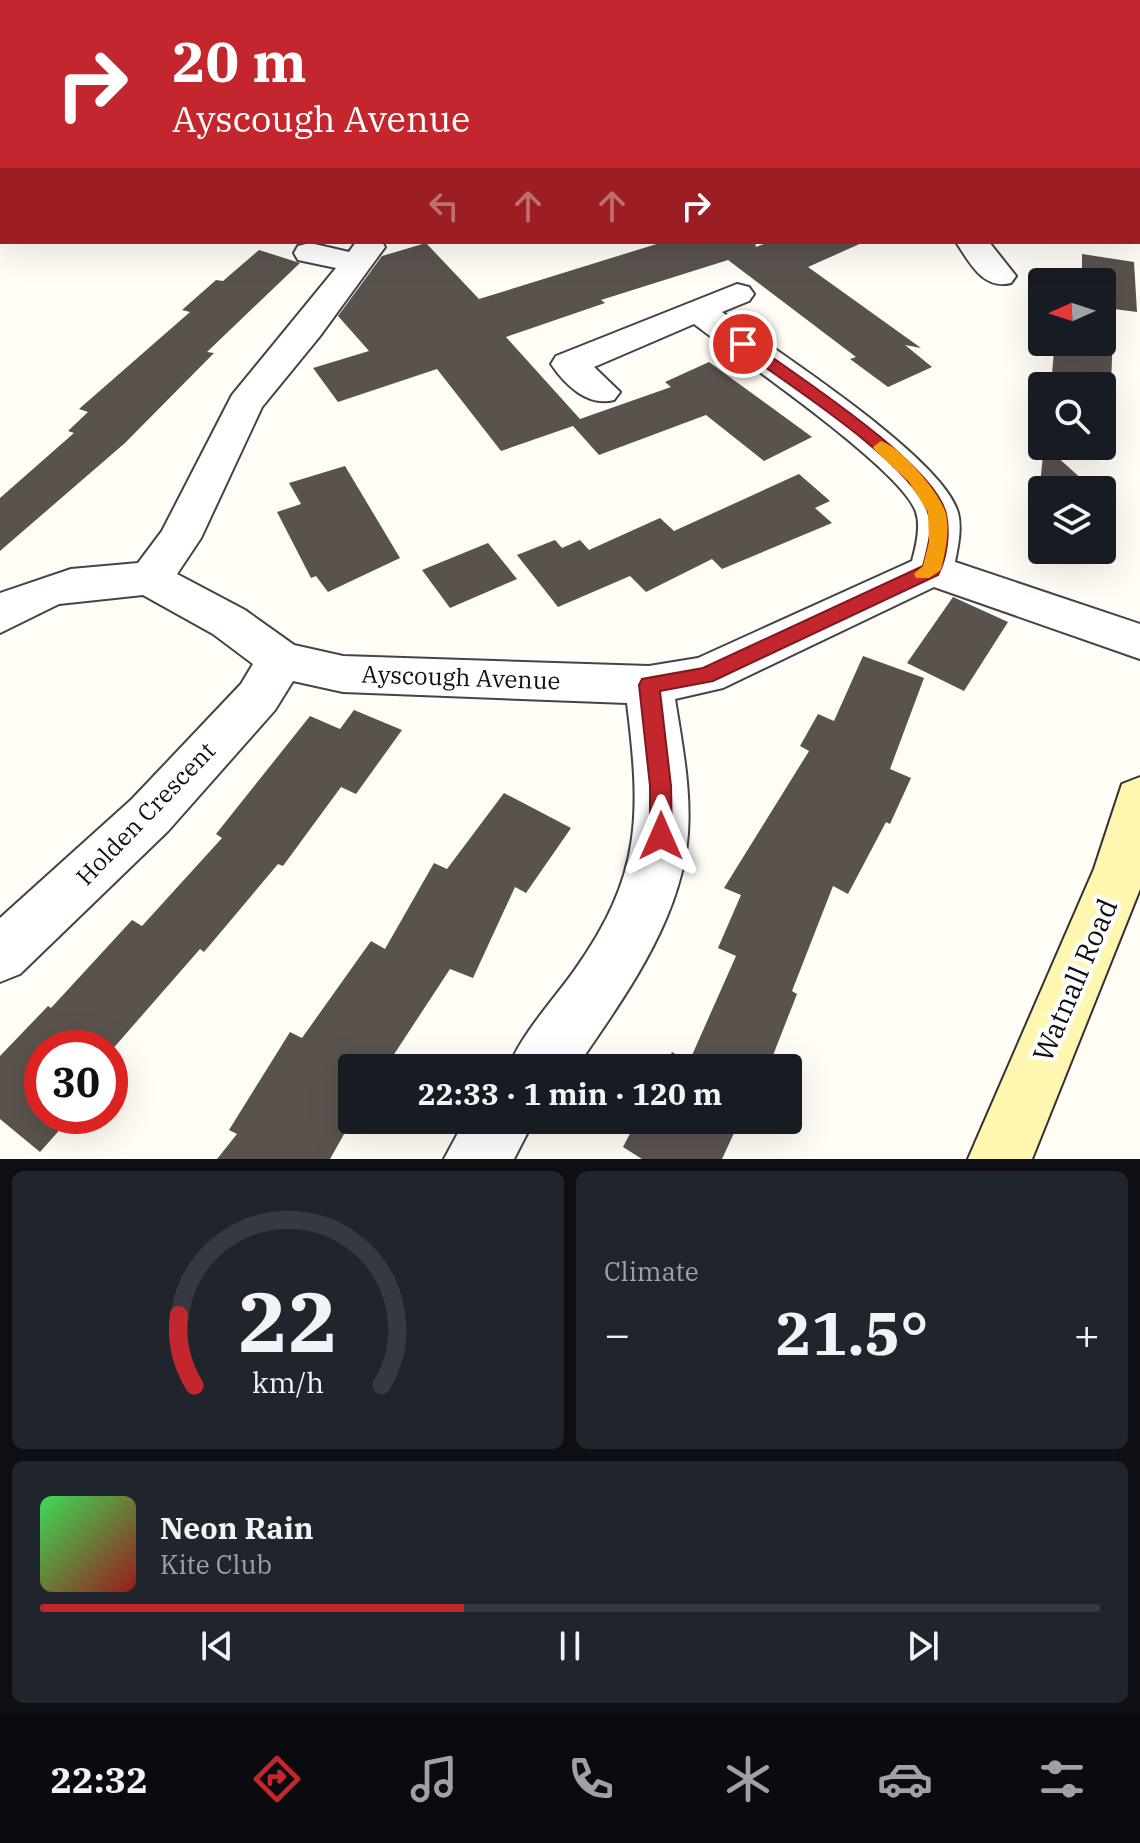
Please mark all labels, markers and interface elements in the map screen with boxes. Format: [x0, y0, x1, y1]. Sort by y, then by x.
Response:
text: 20 m [172, 25, 307, 97]
icon: right [40, 32, 144, 136]
text: Ayscough Avenue [172, 95, 470, 142]
icon: left [422, 184, 466, 228]
icon: ahead [506, 184, 550, 228]
icon: ahead [590, 184, 634, 228]
icon: right [674, 184, 718, 228]
north arrow [1028, 268, 1116, 356]
map controls [1028, 268, 1116, 564]
pin [709, 310, 777, 378]
icon: arrive [721, 322, 765, 366]
button: search [1028, 372, 1116, 460]
button: layers [1028, 476, 1116, 564]
street label: Ayscough Avenue [361, 658, 561, 696]
street label: Holden Crescent [69, 735, 222, 892]
position arrow [619, 794, 703, 878]
street label: Watnall Road [1024, 893, 1125, 1067]
speed limit sign: 30 [24, 1030, 128, 1134]
text: 22:33 · 1 min · 120 m [418, 1074, 722, 1113]
text: Climate [604, 1254, 699, 1288]
text: 22 [238, 1267, 338, 1375]
text: 21.5° [775, 1293, 929, 1372]
text: − [604, 1305, 630, 1362]
text: + [1074, 1305, 1100, 1362]
text: km/h [252, 1364, 324, 1401]
text: Neon Rain [160, 1508, 314, 1547]
text: Kite Club [160, 1547, 272, 1581]
icon: previous [195, 1624, 239, 1668]
icon: pause [548, 1624, 592, 1668]
icon: next [901, 1624, 945, 1668]
icon: directions [249, 1751, 305, 1807]
icon: music [406, 1751, 462, 1807]
icon: phone [563, 1751, 619, 1807]
icon: climate [720, 1751, 776, 1807]
icon: car [877, 1751, 933, 1807]
icon: filters [1034, 1751, 1090, 1807]
text: 22:32 [50, 1756, 148, 1803]

